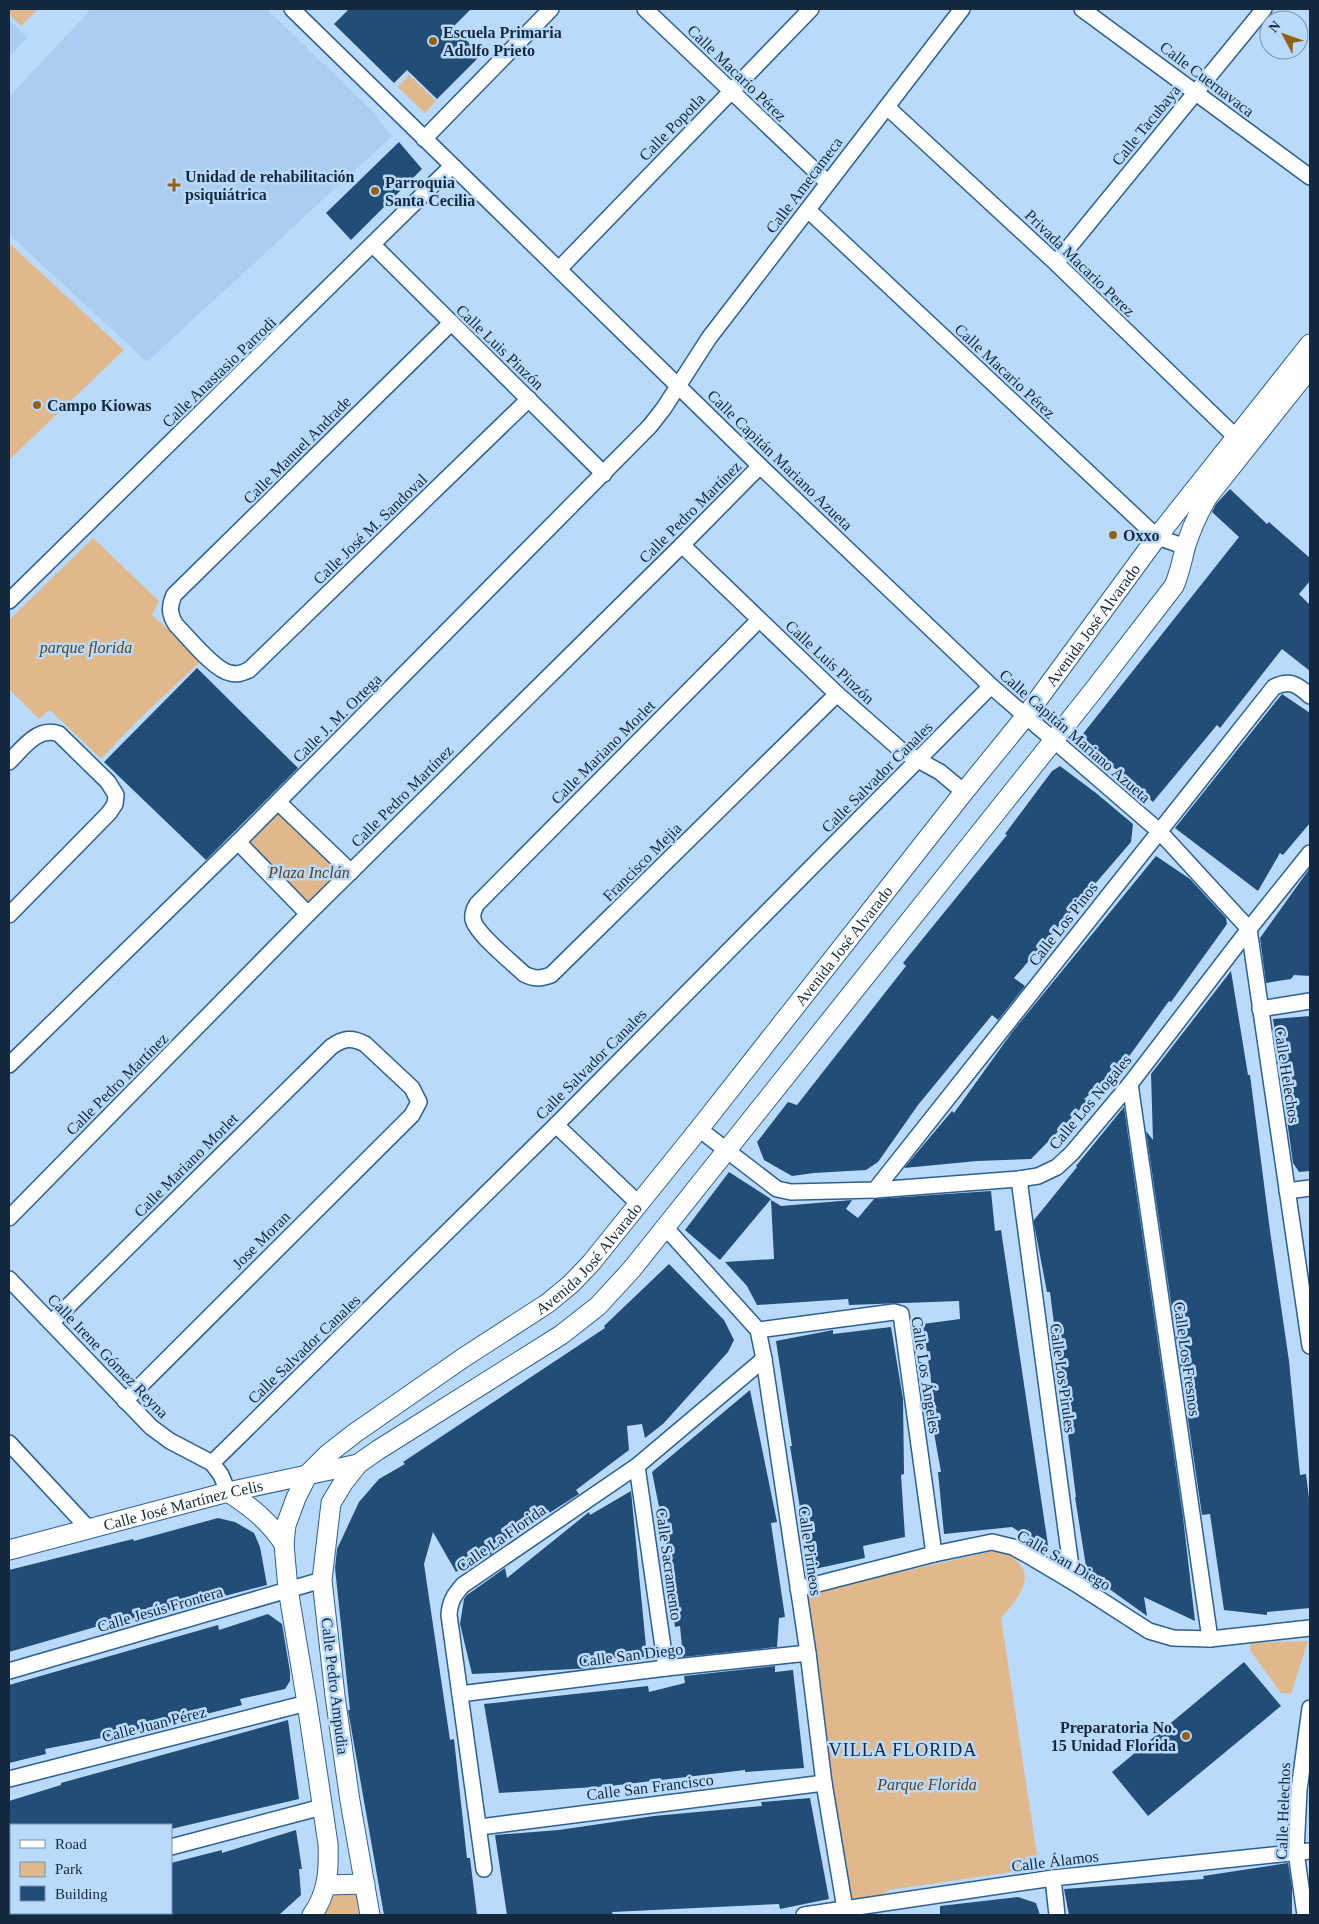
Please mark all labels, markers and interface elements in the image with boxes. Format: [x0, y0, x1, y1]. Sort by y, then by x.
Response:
north arrow [1259, 10, 1309, 60]
text: N [1266, 18, 1284, 36]
street label: Calle Macario Pérez [684, 22, 790, 124]
place label: Escuela Primaria Adolfo Prieto [443, 24, 562, 59]
marker: Escuela Primaria Adolfo Prieto [427, 35, 439, 47]
street label: Calle Cuernavaca [1157, 38, 1257, 120]
street label: Calle Tacubaya [1108, 81, 1184, 169]
street label: Calle Popotla [636, 90, 709, 165]
street label: Calle Amecameca [762, 134, 846, 236]
place label: Unidad de rehabilitación psiquiátrica [185, 168, 355, 204]
place label: Parroquia Santa Cecilia [385, 174, 475, 209]
marker: Unidad de rehabilitación psiquiátrica [167, 178, 181, 192]
marker: Parroquia Santa Cecilia [369, 185, 381, 197]
street label: Privada Macario Perez [1022, 206, 1138, 320]
street label: Calle Luis Pinzón [453, 301, 547, 393]
street label: Calle Anastasio Parrodi [159, 313, 280, 431]
street label: Calle Macario Pérez [951, 320, 1059, 422]
street label: Calle Capitán Mariano Azueta [704, 386, 856, 534]
street label: Calle Manuel Andrade [240, 393, 354, 507]
place label: Campo Kiowas [47, 397, 151, 415]
marker: Campo Kiowas [31, 399, 43, 411]
street label: Calle Pedro Martínez [636, 458, 744, 566]
street label: Calle José M. Sandoval [310, 470, 431, 588]
place label: Oxxo [1123, 527, 1159, 544]
marker: Oxxo [1107, 529, 1119, 541]
street label: Avenida José Alvarado [1042, 561, 1143, 689]
street label: Calle Luis Pinzón [782, 617, 878, 707]
park label: parque florida [39, 639, 132, 657]
street label: Calle Capitán Mariano Azueta [996, 666, 1154, 807]
street label: Calle J. M. Ortega [289, 670, 385, 766]
street label: Calle Mariano Morlet [548, 696, 659, 807]
street label: Calle Salvador Canales [818, 718, 936, 836]
street label: Calle Pedro Martínez [348, 742, 456, 850]
street label: Francisco Mejia [599, 819, 685, 905]
park label: Plaza Inclán [267, 864, 350, 881]
street label: Calle Los Pinos [1025, 879, 1101, 969]
street label: Avenida José Alvarado [791, 882, 896, 1009]
street label: Calle Salvador Canales [532, 1005, 650, 1123]
street label: Calle Helechos [1271, 1026, 1303, 1124]
street label: Calle Pedro Martínez [63, 1030, 171, 1138]
street label: Calle Los Nogales [1045, 1051, 1135, 1153]
street label: Calle Mariano Morlet [131, 1109, 242, 1220]
street label: Avenida José Alvarado [532, 1199, 645, 1317]
street label: Jose Moran [229, 1208, 293, 1272]
street label: Calle Irene Gómez Reyna [44, 1290, 172, 1422]
street label: Calle Salvador Canales [244, 1291, 364, 1407]
street label: Calle Los Fresnos [1171, 1301, 1203, 1417]
street label: Calle Los Ángeles [907, 1315, 945, 1435]
street label: Calle Los Pirules [1047, 1322, 1079, 1434]
street label: Calle José Martínez Celis [102, 1476, 264, 1533]
street label: Calle La Florida [453, 1501, 549, 1575]
street label: Calle Pirineos [795, 1505, 825, 1597]
street label: Calle Sacramento [653, 1507, 685, 1621]
street label: Calle San Diego [1014, 1526, 1114, 1594]
street label: Calle Jesús Frontera [95, 1583, 225, 1635]
street label: Calle Pedro Ampudia [317, 1617, 352, 1756]
street label: Calle San Diego [578, 1640, 684, 1671]
street label: Calle Juan Pérez [100, 1703, 208, 1745]
place label: Preparatoria No. 15 Unidad Florida [1051, 1719, 1176, 1754]
marker: Preparatoria No. 15 Unidad Florida [1180, 1730, 1192, 1742]
district label: VILLA FLORIDA [829, 1740, 977, 1760]
street label: Calle Helechos [1273, 1762, 1293, 1860]
street label: Calle San Francisco [585, 1771, 715, 1803]
park label: Parque Florida [876, 1776, 977, 1794]
legend [10, 1824, 172, 1914]
text: Road [55, 1836, 87, 1852]
street label: Calle Álamos [1010, 1846, 1099, 1875]
text: Park [55, 1861, 83, 1877]
text: Building [55, 1886, 108, 1902]

